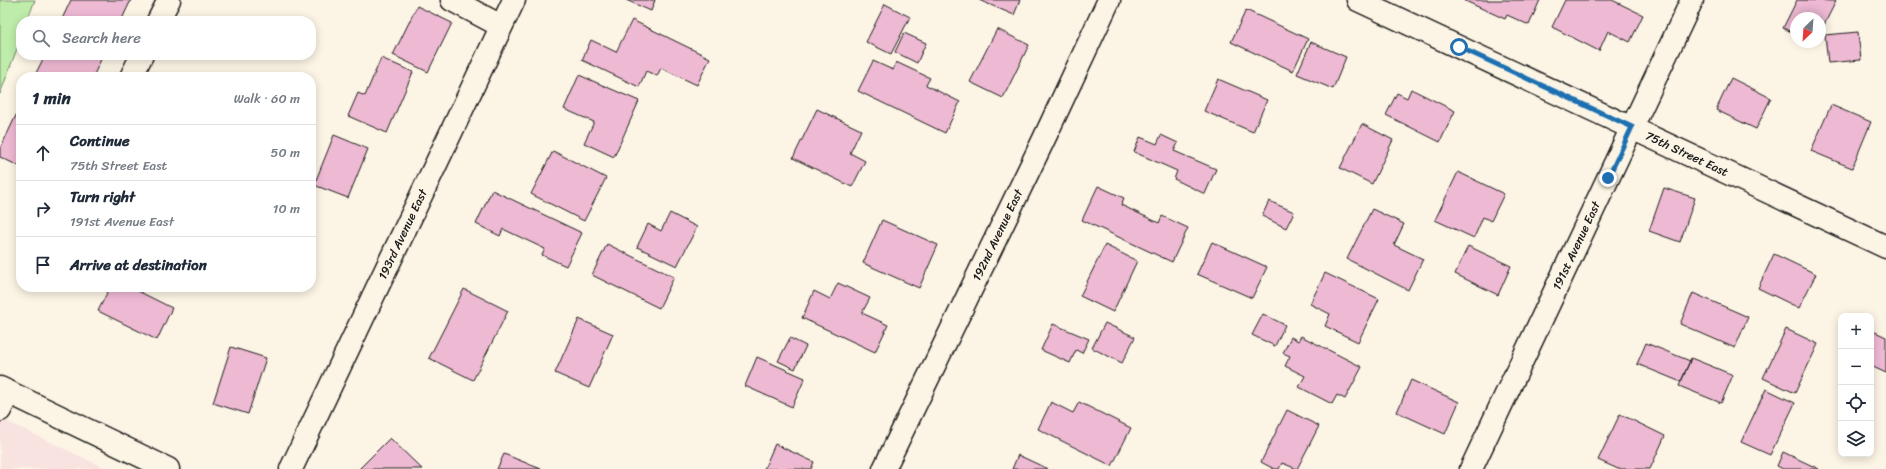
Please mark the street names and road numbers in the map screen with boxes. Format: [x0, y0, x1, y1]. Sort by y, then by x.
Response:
street label: 75th Street East [1641, 125, 1732, 183]
street label: 193rd Avenue East [372, 184, 434, 283]
street label: 192nd Avenue East [966, 184, 1030, 285]
street label: 191st Avenue East [1546, 196, 1607, 294]

